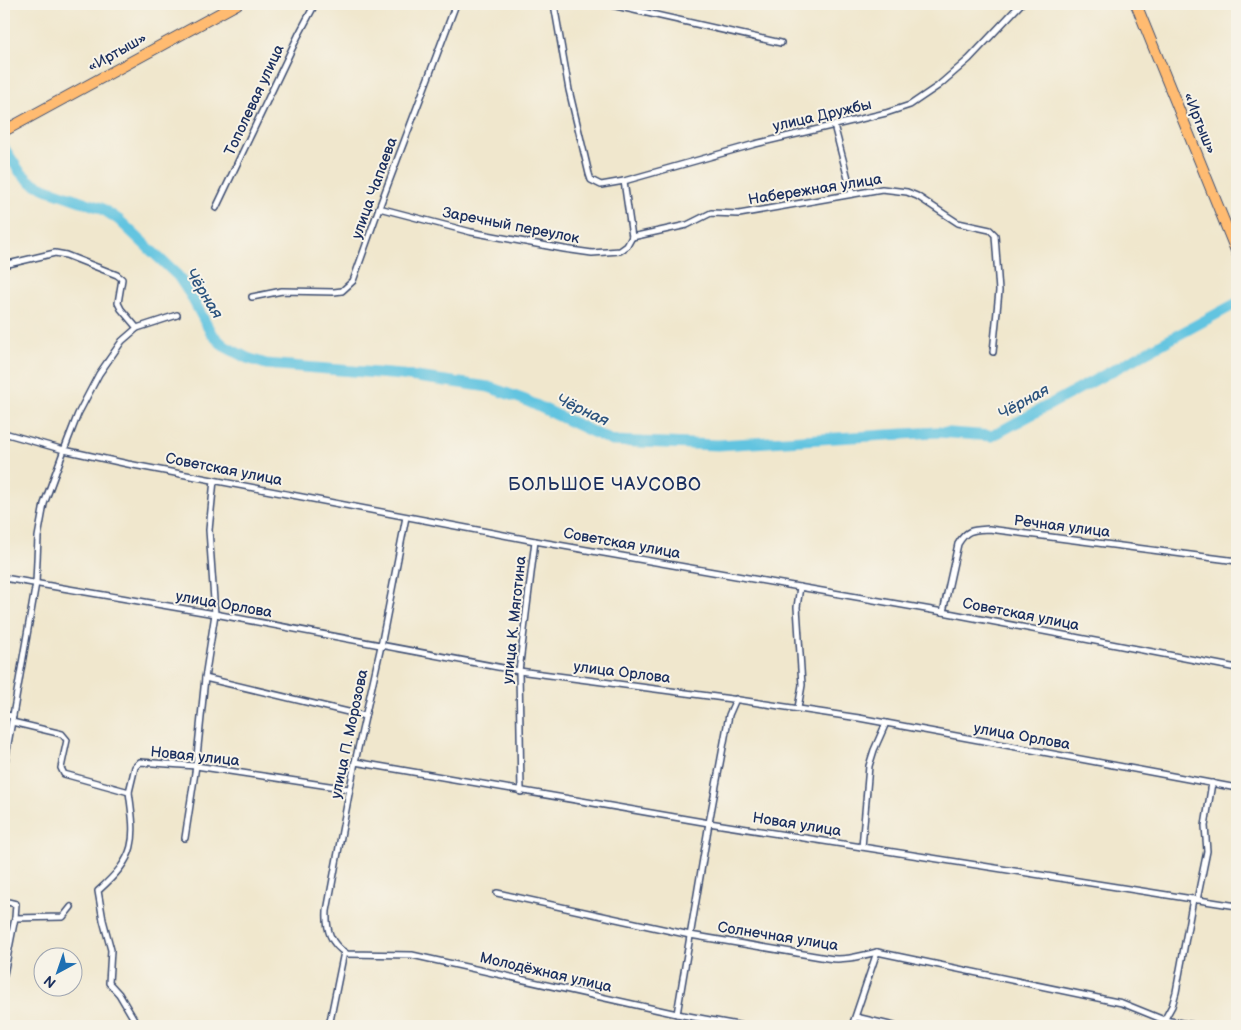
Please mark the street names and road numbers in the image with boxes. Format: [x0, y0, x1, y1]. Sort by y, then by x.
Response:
street label: «Иртыш» [84, 28, 150, 76]
street label: Тополевая улица [220, 42, 289, 159]
street label: «Иртыш» [1179, 90, 1220, 157]
street label: улица Дружбы [771, 95, 873, 136]
street label: улица Чапаева [347, 135, 402, 242]
street label: Набережная улица [747, 170, 883, 209]
street label: Заречный переулок [441, 203, 581, 248]
street label: Советская улица [164, 449, 284, 490]
street label: Речная улица [1013, 511, 1111, 542]
street label: Советская улица [562, 524, 682, 563]
street label: улица К. Мяготина [498, 555, 531, 685]
street label: улица Орлова [174, 587, 274, 622]
street label: Советская улица [961, 594, 1081, 635]
street label: улица Орлова [572, 657, 672, 688]
street label: улица П. Морозова [326, 667, 373, 801]
street label: улица Орлова [972, 719, 1072, 754]
street label: Новая улица [149, 742, 241, 771]
street label: Новая улица [751, 808, 843, 841]
street label: Солнечная улица [716, 918, 840, 955]
street label: Молодёжная улица [478, 948, 614, 997]

